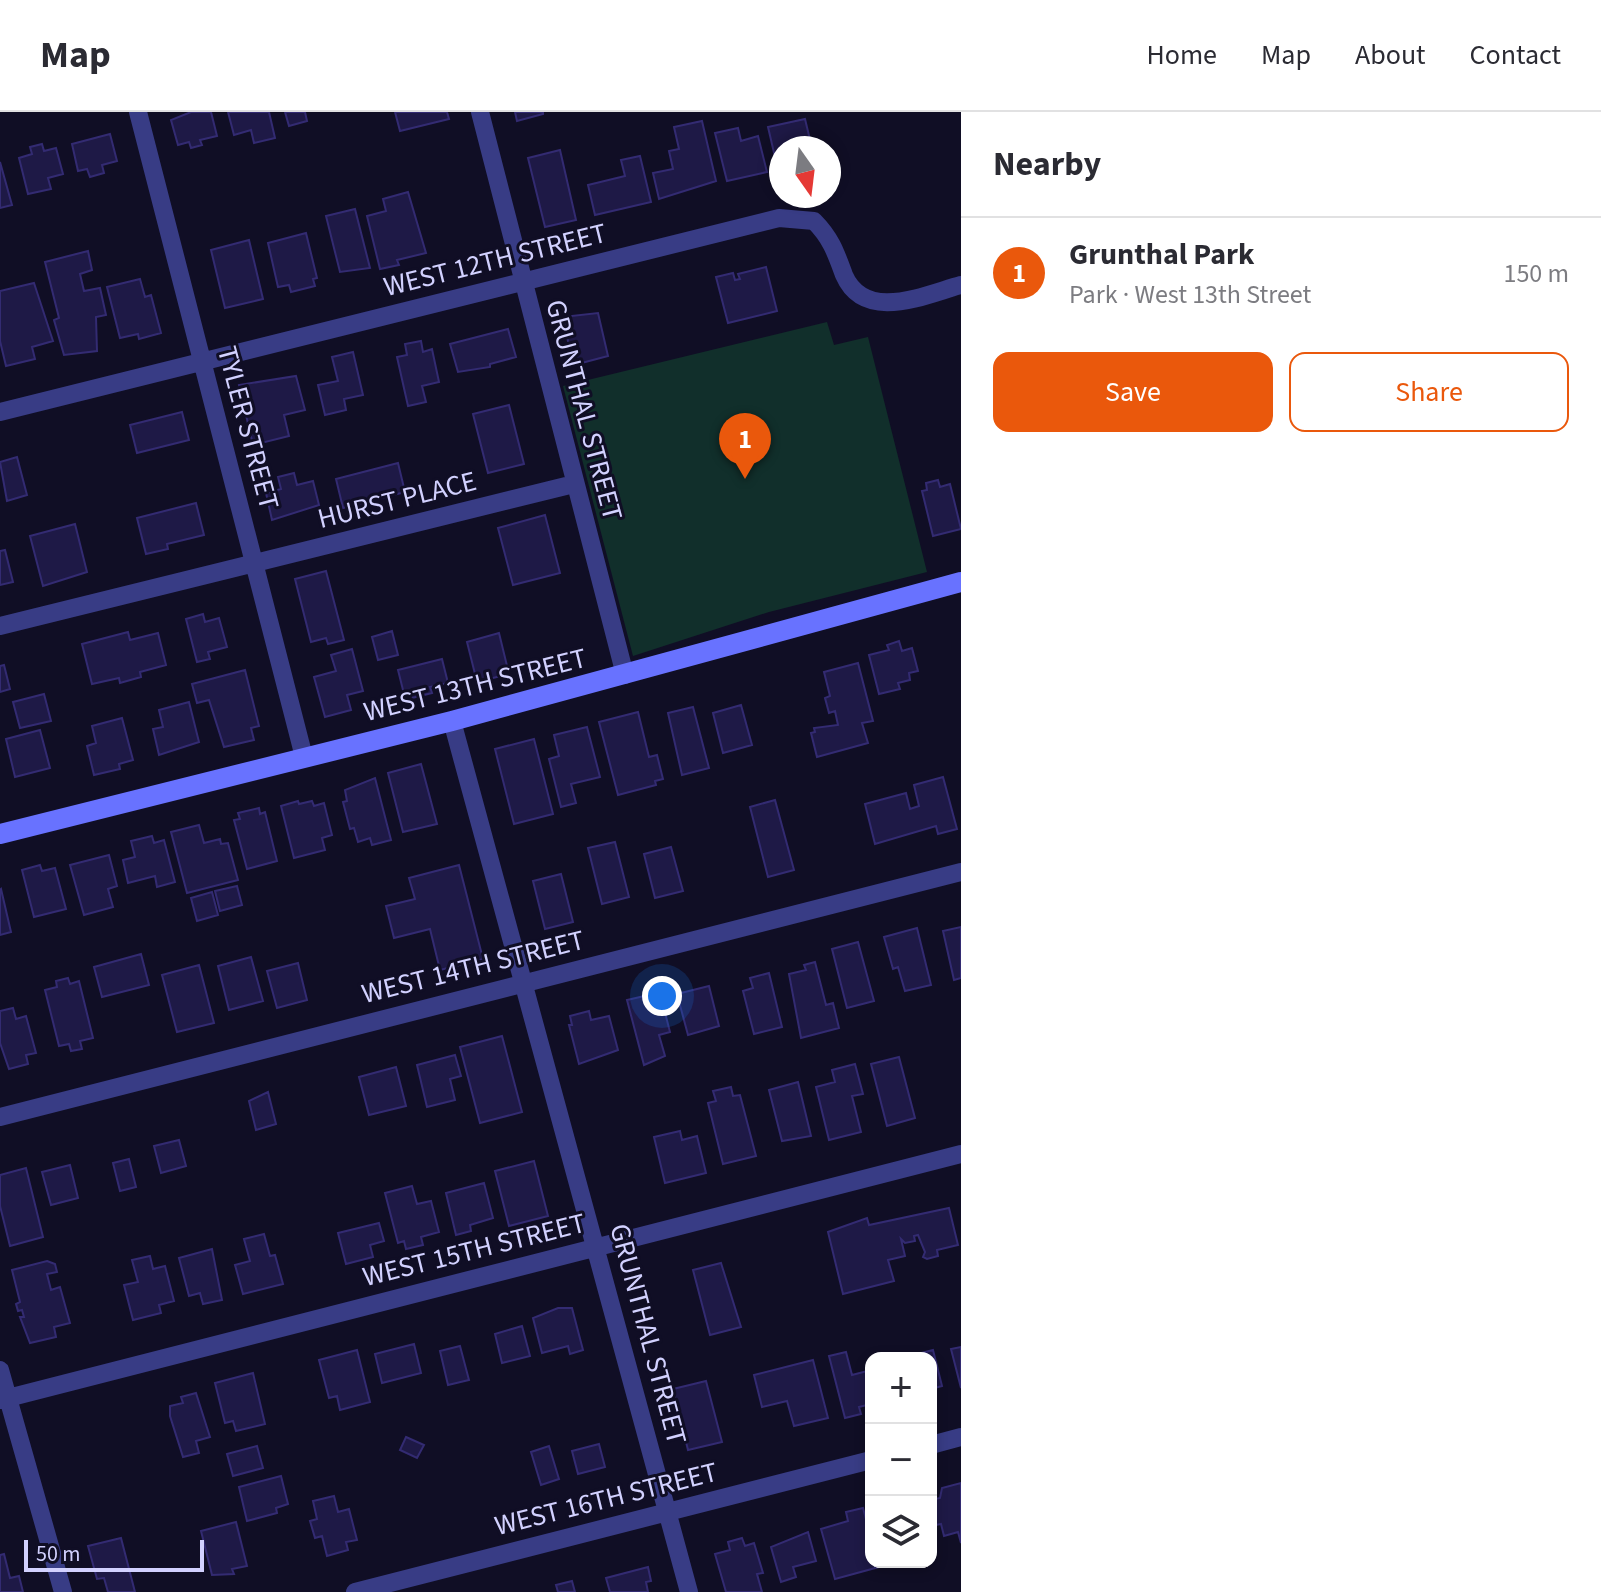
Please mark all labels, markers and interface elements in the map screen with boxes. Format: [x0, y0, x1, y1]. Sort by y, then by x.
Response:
text: Map [40, 28, 111, 82]
text: Home [1146, 35, 1217, 75]
text: Map [1261, 35, 1311, 75]
text: About [1355, 35, 1426, 75]
text: Contact [1470, 35, 1561, 75]
north arrow [769, 136, 841, 208]
text: Nearby [993, 140, 1101, 189]
street label: WEST 12TH STREET [379, 213, 611, 307]
text: Grunthal Park [1069, 233, 1254, 276]
text: 1 [1012, 255, 1026, 292]
text: 150 m [1503, 255, 1569, 292]
text: Park · West 13th Street [1069, 276, 1311, 313]
street label: GRUNTHAL STREET [535, 295, 633, 525]
street label: TYLER STREET [207, 342, 289, 514]
button: Save [993, 352, 1273, 432]
button: Share [1289, 352, 1569, 432]
pin: 1 [719, 413, 771, 479]
street label: HURST PLACE [314, 461, 480, 539]
street label: WEST 13TH STREET [359, 638, 591, 732]
street label: WEST 14TH STREET [357, 920, 589, 1014]
your location [642, 976, 682, 1016]
street label: WEST 15TH STREET [358, 1203, 590, 1297]
street label: GRUNTHAL STREET [599, 1219, 697, 1449]
map controls [865, 1352, 937, 1568]
button: + [865, 1352, 937, 1424]
button: − [865, 1424, 937, 1496]
street label: WEST 16TH STREET [490, 1452, 722, 1546]
button: layers [865, 1496, 937, 1568]
scale bar [24, 1536, 204, 1572]
text: 50 m [36, 1538, 81, 1570]

